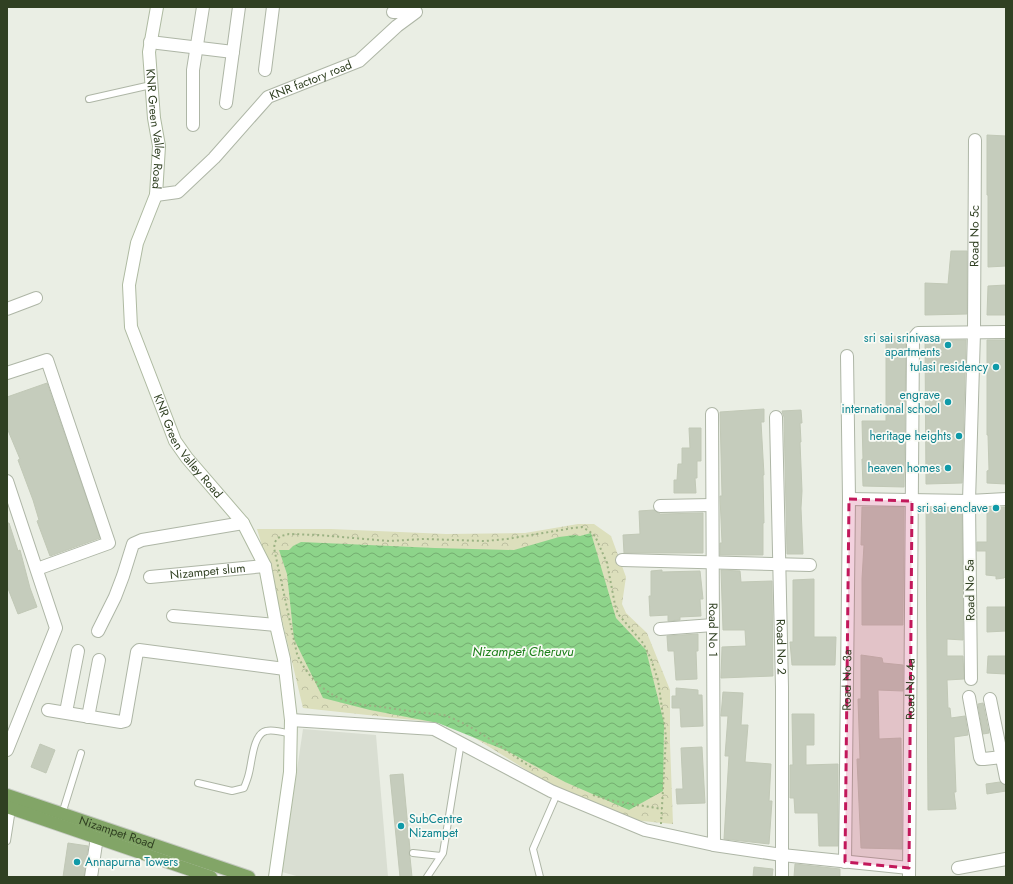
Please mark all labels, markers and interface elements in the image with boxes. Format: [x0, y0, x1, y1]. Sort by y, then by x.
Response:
street label: KNR factory road [267, 56, 355, 105]
street label: KNR Green Valley Road [141, 68, 168, 190]
street label: Road No 5c [965, 205, 984, 267]
place label: sri sai srinivasa apartments [864, 329, 940, 361]
marker: sri sai srinivasa apartments [943, 340, 953, 350]
place label: tulasi residency [910, 358, 989, 376]
marker: tulasi residency [991, 362, 1001, 372]
place label: engrave international school [842, 386, 940, 418]
street label: KNR Green Valley Road [149, 392, 227, 502]
marker: engrave international school [943, 397, 953, 407]
place label: heritage heights [870, 427, 951, 445]
marker: heritage heights [954, 431, 964, 441]
place label: heaven homes [867, 459, 940, 477]
marker: heaven homes [943, 463, 953, 473]
place label: sri sai enclave [917, 499, 988, 517]
marker: sri sai enclave [991, 503, 1001, 513]
street label: Nizampet slum [169, 559, 246, 584]
street label: Road No 5a [960, 559, 980, 621]
street label: Road No 1 [704, 603, 722, 657]
street label: Road No 2 [771, 619, 791, 675]
water label: Nizampet Cheruvu [472, 642, 574, 661]
street label: Road No 3a [838, 649, 856, 711]
street label: Road No 4a [901, 658, 920, 720]
place label: SubCentre Nizampet [409, 810, 462, 842]
street label: Nizampet Road [77, 811, 157, 853]
marker: SubCentre Nizampet [396, 821, 406, 831]
place label: Annapurna Towers [85, 853, 178, 871]
marker: Annapurna Towers [72, 857, 82, 867]

